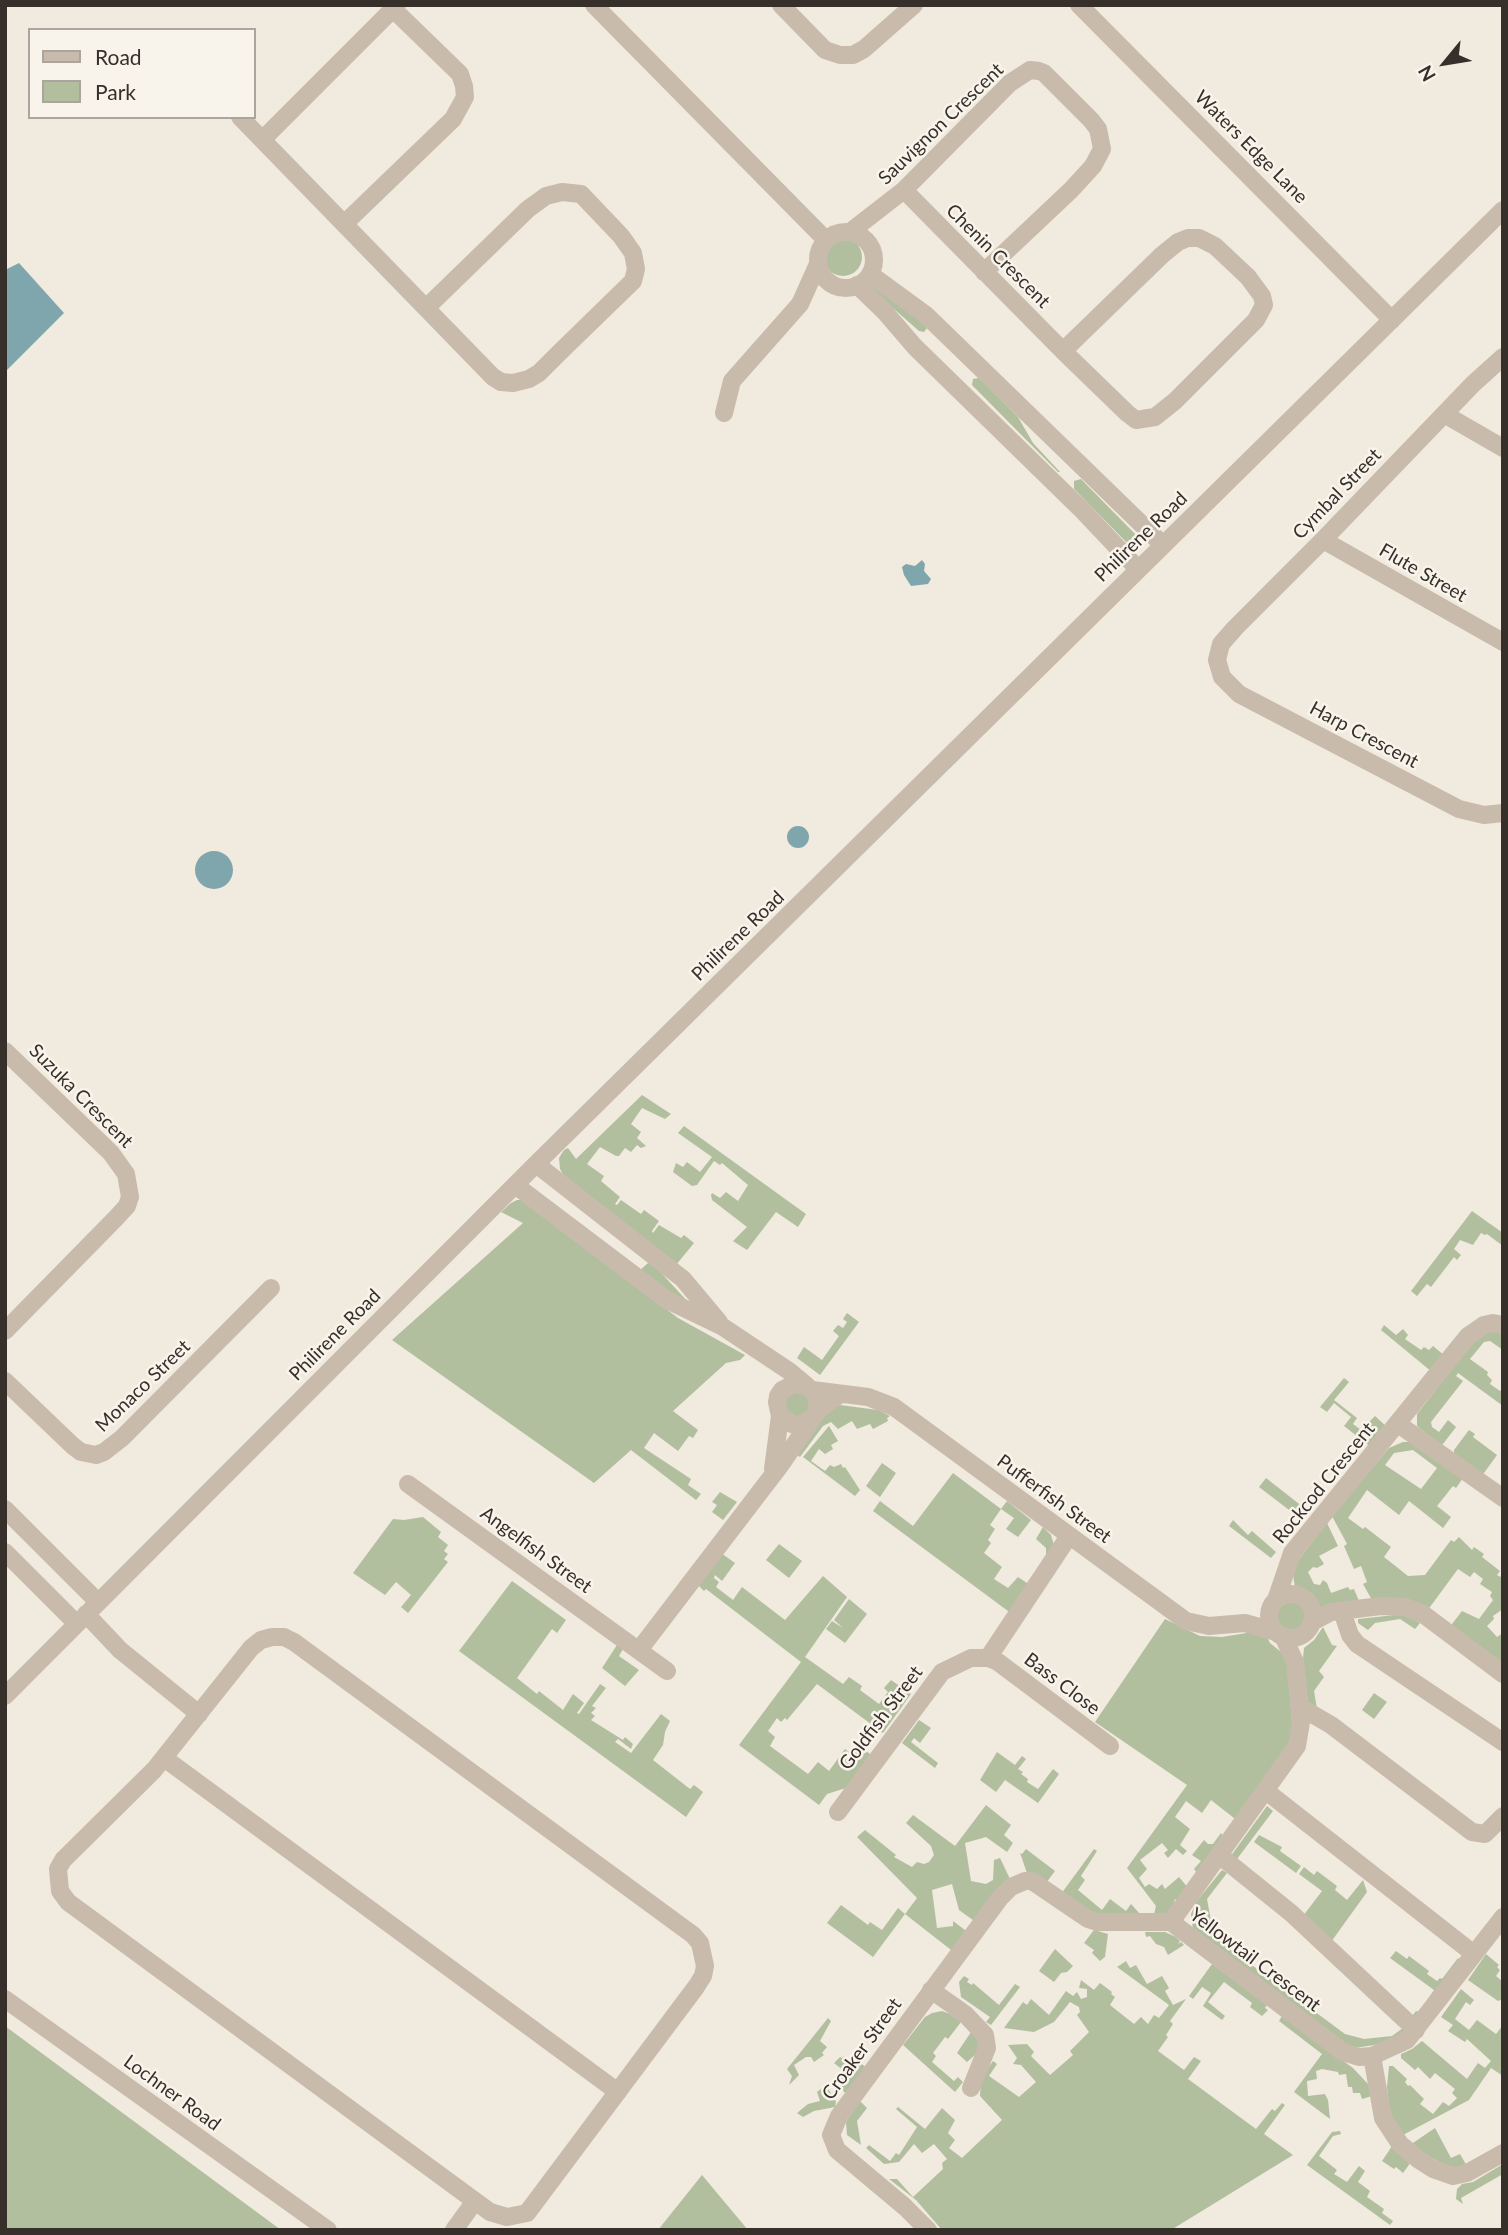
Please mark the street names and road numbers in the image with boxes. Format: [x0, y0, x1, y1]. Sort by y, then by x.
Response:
street label: Sauvignon Crescent [874, 59, 1008, 189]
street label: Waters Edge Lane [1190, 86, 1312, 208]
street label: Chenin Crescent [941, 199, 1055, 313]
street label: Cymbal Street [1288, 444, 1386, 544]
street label: Philirene Road [1090, 487, 1192, 587]
street label: Flute Street [1375, 539, 1471, 607]
street label: Harp Crescent [1306, 697, 1422, 773]
street label: Philirene Road [687, 886, 789, 986]
street label: Suzuka Crescent [24, 1039, 138, 1153]
street label: Philirene Road [285, 1285, 385, 1385]
street label: Monaco Street [91, 1335, 195, 1437]
street label: Rockcod Crescent [1268, 1418, 1380, 1548]
street label: Pufferfish Street [992, 1450, 1116, 1548]
street label: Angelfish Street [476, 1502, 596, 1598]
street label: Bass Close [1020, 1648, 1104, 1720]
street label: Goldfish Street [835, 1662, 927, 1774]
street label: Yellowtail Crescent [1185, 1903, 1325, 2017]
street label: Croaker Street [817, 1994, 907, 2104]
street label: Lochner Road [119, 2050, 225, 2136]

